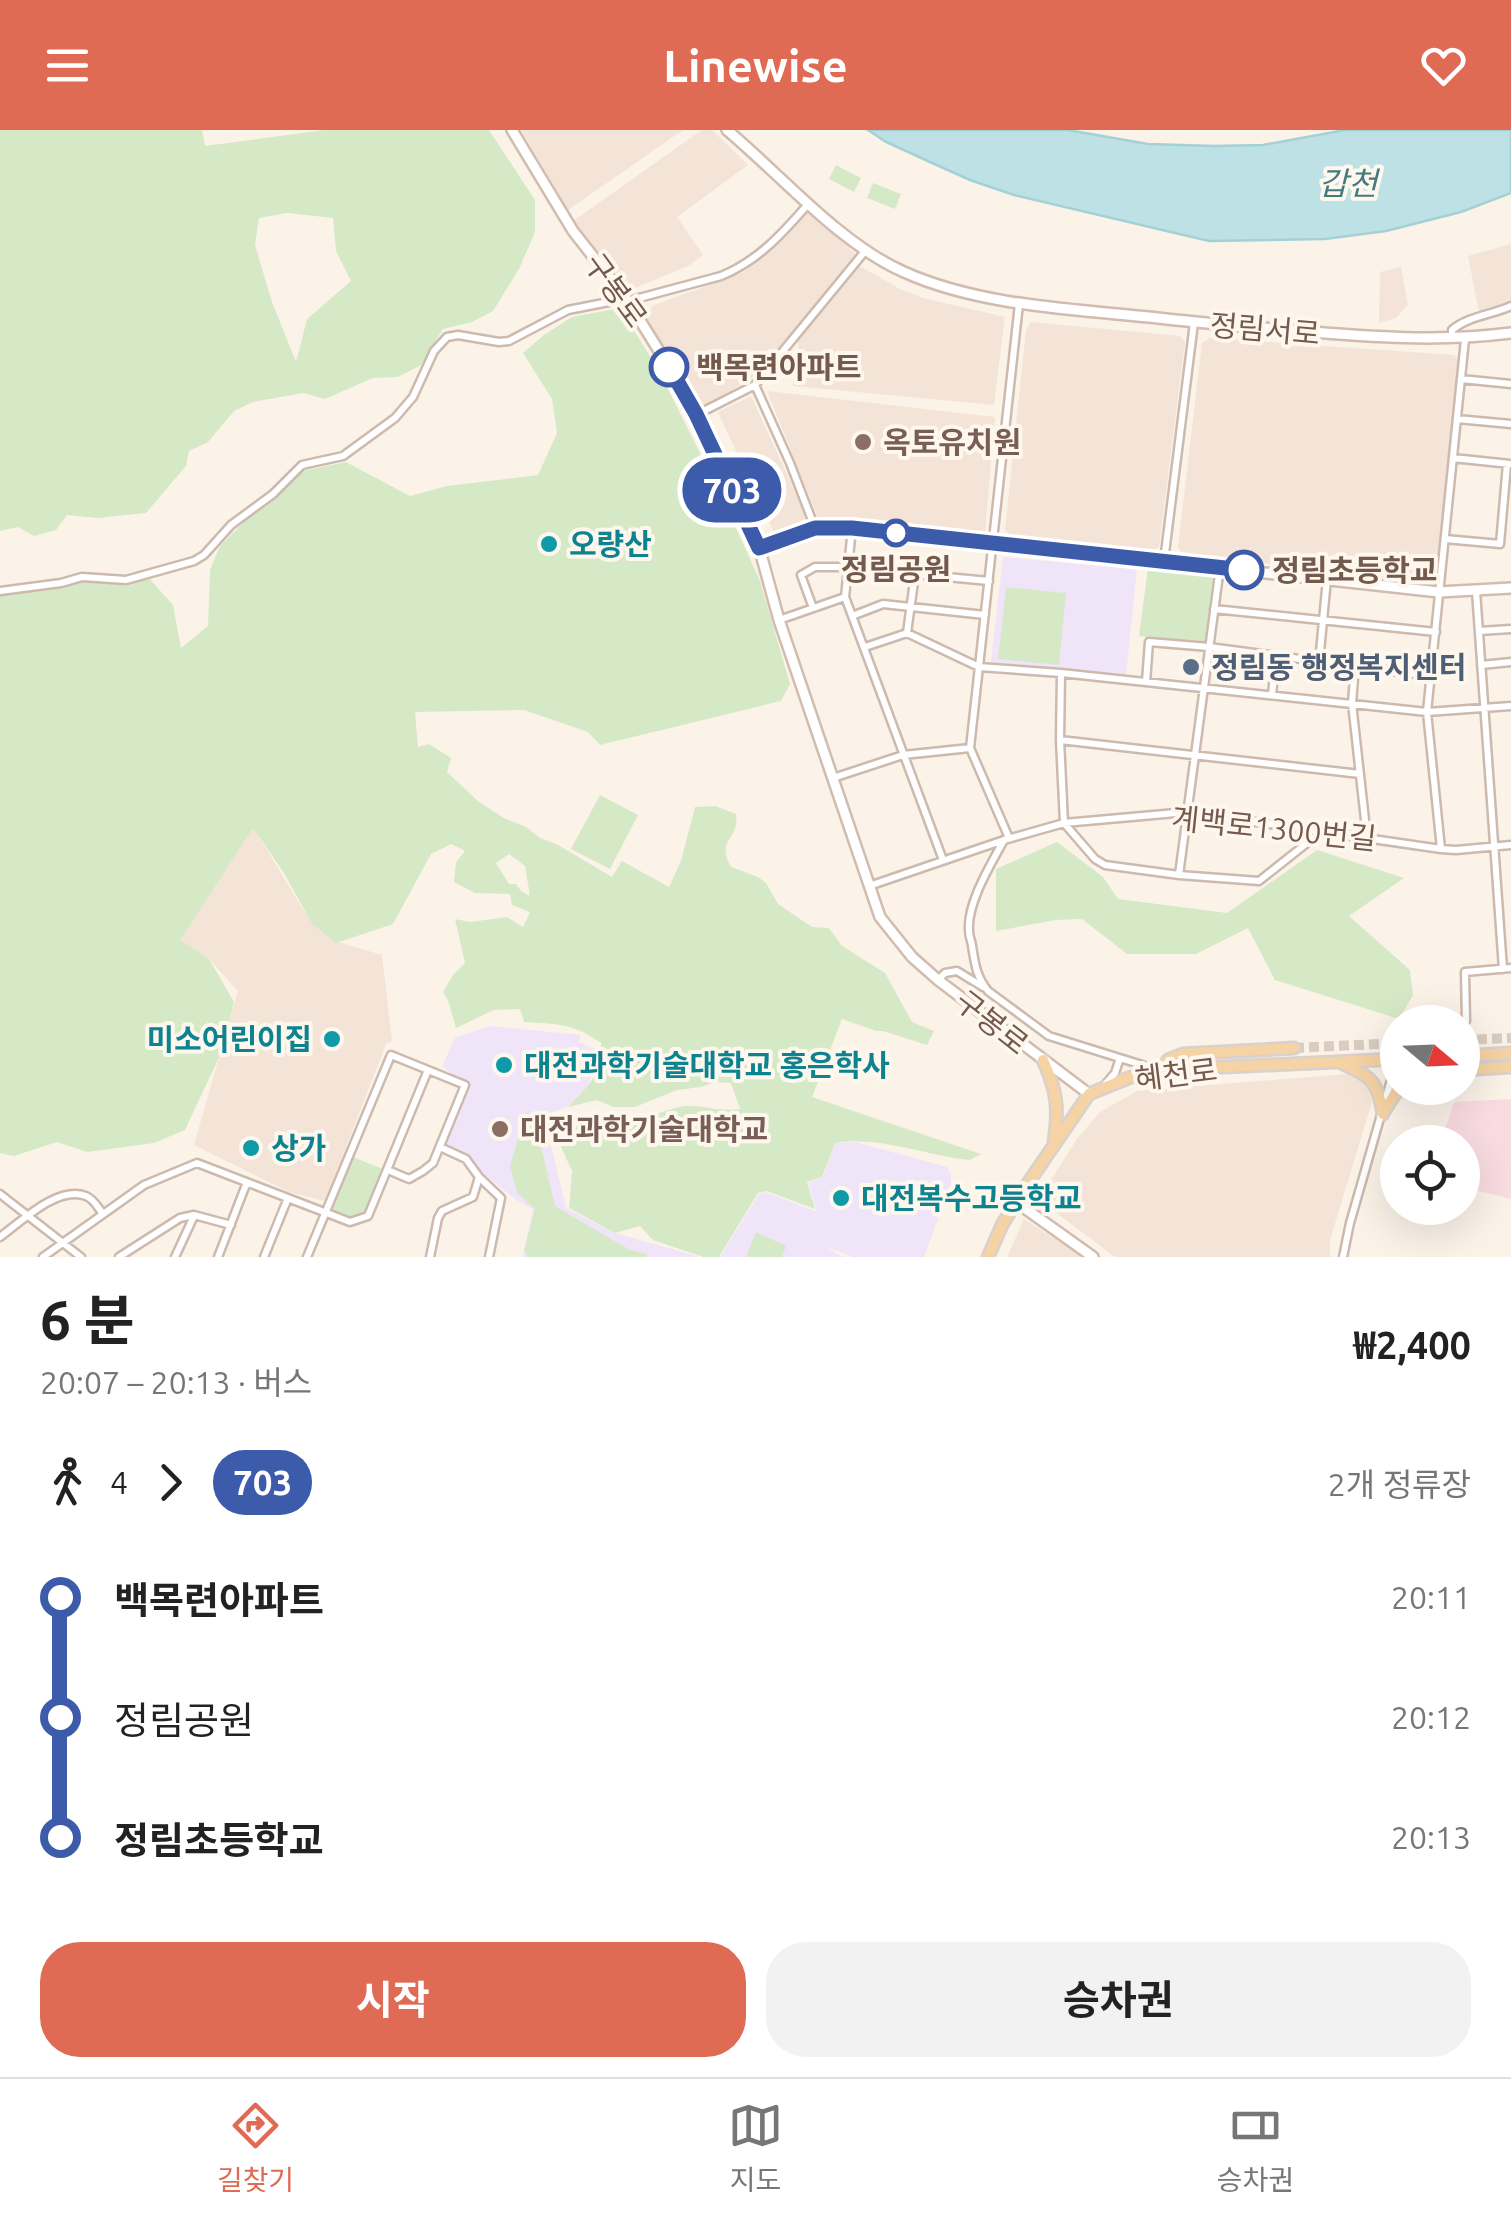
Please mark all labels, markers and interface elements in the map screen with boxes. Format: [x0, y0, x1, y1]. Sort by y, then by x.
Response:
icon: menu [40, 38, 95, 93]
icon: heart [1416, 38, 1471, 93]
text: Linewise [663, 40, 848, 91]
water label: 갑천 [1319, 165, 1381, 201]
street label: 구봉로 [578, 247, 654, 333]
street label: 정림서로 [1209, 307, 1321, 351]
marker: 백목련아파트 [650, 348, 688, 386]
place label: 백목련아파트 [696, 350, 862, 384]
place label: 옥토유치원 [883, 425, 1021, 459]
marker: 옥토유치원 [852, 431, 874, 453]
line badge: 703 [674, 458, 790, 522]
text: 703 [702, 470, 762, 510]
marker: 정림공원 [883, 520, 909, 546]
place label: 오량산 [569, 527, 652, 561]
marker: 오량산 [538, 533, 560, 555]
marker: 정림초등학교 [1225, 551, 1263, 589]
place label: 정림공원 [841, 552, 951, 586]
place label: 정림초등학교 [1272, 553, 1438, 587]
place label: 정림동 행정복지센터 [1211, 650, 1467, 684]
marker: 정림동 행정복지센터 [1180, 656, 1202, 678]
street label: 계백로1300번길 [1170, 800, 1378, 856]
street label: 구봉로 [949, 983, 1035, 1061]
north arrow [1380, 1005, 1480, 1105]
map controls [1380, 1005, 1480, 1225]
place label: 미소어린이집 [146, 1022, 312, 1056]
marker: 미소어린이집 [321, 1028, 343, 1050]
place label: 대전과학기술대학교 홍은학사 [524, 1048, 890, 1082]
street label: 혜천로 [1133, 1052, 1219, 1096]
marker: 대전과학기술대학교 홍은학사 [493, 1054, 515, 1076]
place label: 대전과학기술대학교 [520, 1112, 768, 1146]
marker: 대전과학기술대학교 [489, 1118, 511, 1140]
button: locate [1380, 1125, 1480, 1225]
place label: 상가 [271, 1131, 326, 1165]
marker: 상가 [240, 1137, 262, 1159]
place label: 대전복수고등학교 [861, 1181, 1082, 1215]
marker: 대전복수고등학교 [830, 1187, 852, 1209]
text: 6 분 [40, 1289, 135, 1350]
text: ₩2,400 [1354, 1324, 1471, 1366]
text: 20:07 – 20:13 · 버스 [40, 1364, 312, 1400]
icon: walk [40, 1455, 95, 1510]
icon: forward [143, 1455, 198, 1510]
text: 703 [233, 1462, 292, 1502]
text: 4 [110, 1464, 128, 1500]
text: 2개 정류장 [1328, 1466, 1471, 1502]
text: 백목련아파트 [114, 1579, 324, 1621]
text: 20:11 [1391, 1579, 1471, 1615]
text: 정림공원 [114, 1699, 254, 1741]
text: 20:12 [1391, 1699, 1471, 1735]
text: 정림초등학교 [114, 1819, 324, 1861]
text: 20:13 [1391, 1819, 1471, 1855]
button: 시작 [40, 1942, 746, 2057]
button: 승차권 [766, 1942, 1471, 2057]
tab: 길찾기 [217, 2098, 294, 2198]
tab: 지도 [728, 2098, 783, 2198]
tab: 승차권 [1217, 2098, 1294, 2198]

